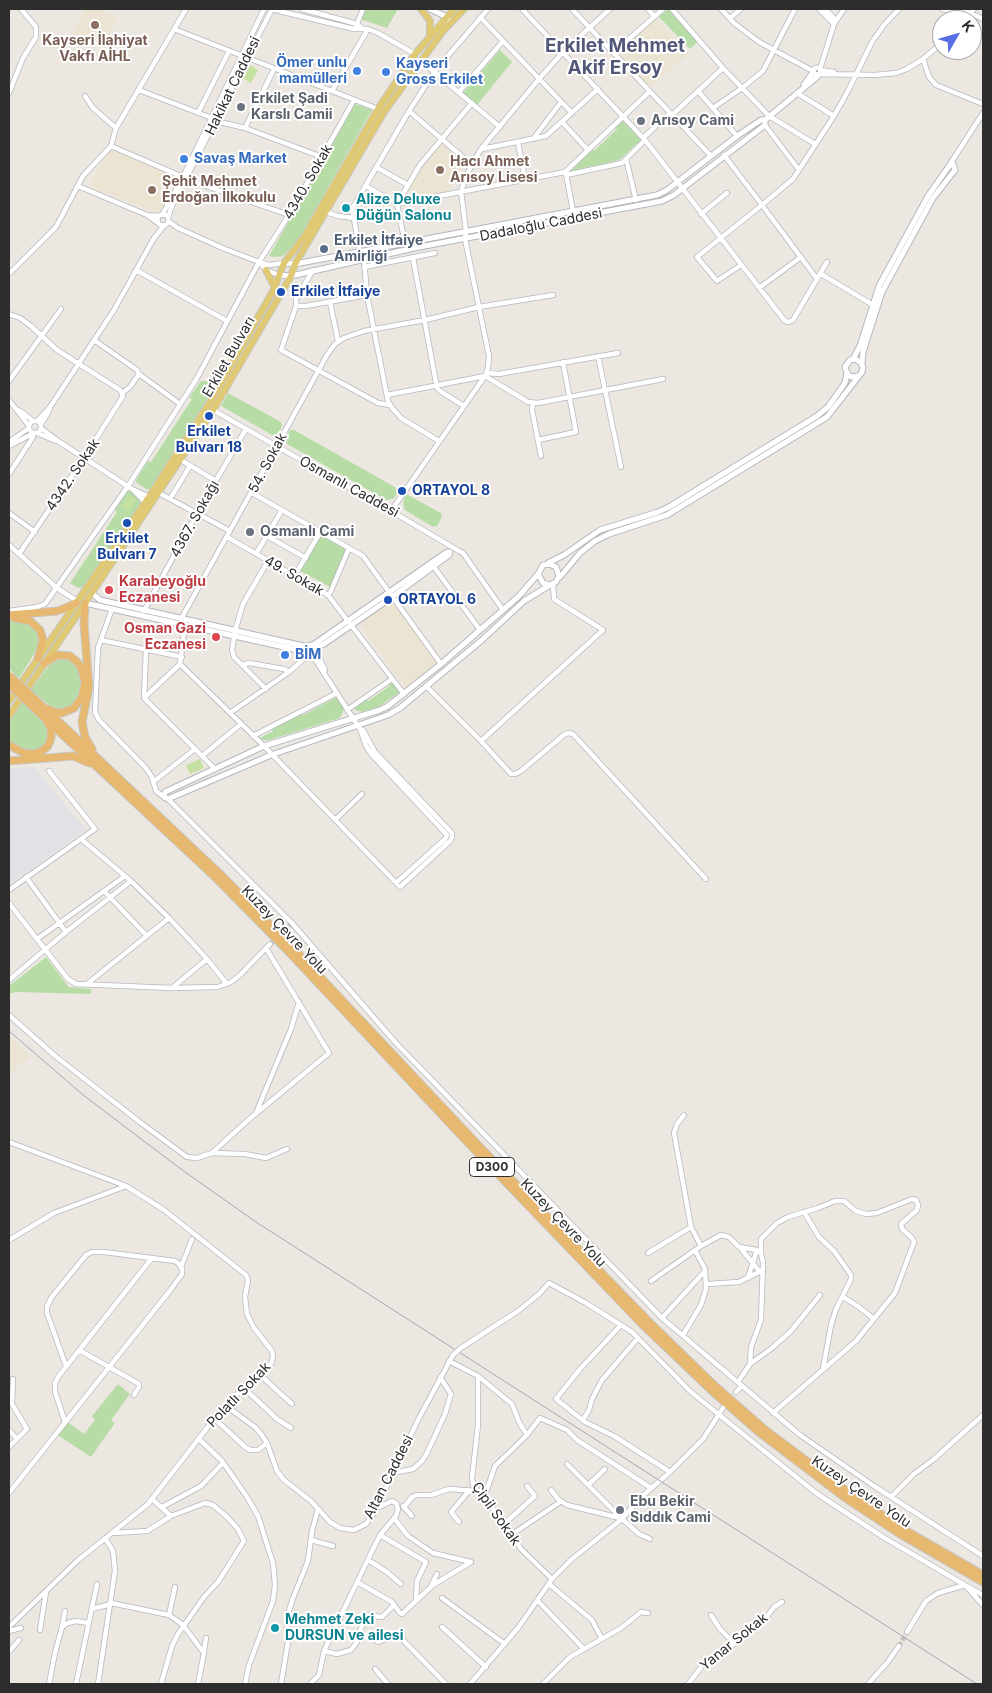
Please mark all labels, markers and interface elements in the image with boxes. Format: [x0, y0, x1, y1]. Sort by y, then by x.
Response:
north arrow [932, 10, 982, 60]
text: K [959, 17, 978, 35]
marker: Kayseri İlahiyat Vakfı AİHL [89, 19, 101, 31]
place label: Kayseri İlahiyat Vakfı AİHL [42, 33, 148, 65]
street label: Hakikat Caddesi [202, 34, 264, 138]
district label: Erkilet Mehmet Akif Ersoy [545, 35, 685, 79]
place label: Ömer unlu mamülleri [276, 55, 347, 88]
place label: Kayseri Gross Erkilet [396, 56, 483, 88]
marker: Ömer unlu mamülleri [351, 65, 363, 77]
marker: Kayseri Gross Erkilet [380, 66, 392, 78]
place label: Erkilet Şadi Karslı Camii [251, 91, 332, 124]
marker: Erkilet Şadi Karslı Camii [235, 101, 247, 113]
place label: Arısoy Cami [651, 113, 734, 129]
marker: Arısoy Cami [635, 115, 647, 127]
street label: 4340. Sokak [280, 142, 336, 222]
place label: Savaş Market [194, 151, 287, 167]
marker: Savaş Market [178, 153, 190, 165]
place label: Hacı Ahmet Arısoy Lisesi [450, 154, 537, 186]
marker: Hacı Ahmet Arısoy Lisesi [434, 164, 446, 176]
place label: Şehit Mehmet Erdoğan İlkokulu [162, 174, 276, 206]
marker: Şehit Mehmet Erdoğan İlkokulu [146, 184, 158, 196]
place label: Alize Deluxe Düğün Salonu [356, 192, 452, 224]
marker: Alize Deluxe Düğün Salonu [340, 202, 352, 214]
street label: Dadaloğlu Caddesi [478, 205, 604, 245]
place label: Erkilet İtfaiye Amirliği [334, 233, 423, 266]
marker: Erkilet İtfaiye Amirliği [318, 243, 330, 255]
place label: Erkilet İtfaiye [291, 284, 380, 300]
marker: Erkilet İtfaiye [275, 286, 287, 298]
street label: Erkilet Bulvarı [199, 314, 259, 400]
marker: Erkilet Bulvarı 18 [203, 410, 215, 422]
place label: Erkilet Bulvarı 18 [176, 424, 242, 457]
street label: 54. Sokak [245, 430, 291, 496]
street label: 4342. Sokak [43, 436, 103, 514]
street label: Osmanlı Caddesi [296, 453, 402, 521]
street label: 4367. Sokağı [167, 478, 223, 560]
place label: ORTAYOL 8 [412, 483, 490, 499]
marker: ORTAYOL 8 [396, 485, 408, 497]
marker: Erkilet Bulvarı 7 [121, 517, 133, 529]
place label: Osmanlı Cami [260, 524, 354, 540]
marker: Osmanlı Cami [244, 526, 256, 538]
place label: Erkilet Bulvarı 7 [97, 531, 157, 564]
street label: 49. Sokak [261, 552, 327, 600]
place label: Karabeyoğlu Eczanesi [119, 574, 206, 606]
marker: Karabeyoğlu Eczanesi [103, 584, 115, 596]
place label: ORTAYOL 6 [398, 592, 476, 608]
marker: ORTAYOL 6 [382, 594, 394, 606]
place label: Osman Gazi Eczanesi [124, 621, 206, 654]
marker: Osman Gazi Eczanesi [210, 631, 222, 643]
place label: BİM [295, 647, 321, 663]
marker: BİM [279, 649, 291, 661]
street label: Kuzey Çevre Yolu [238, 882, 330, 978]
road number: D300 [470, 1158, 514, 1176]
street label: Kuzey Çevre Yolu [517, 1175, 609, 1271]
street label: Polatlı Sokak [204, 1359, 274, 1431]
street label: Altan Caddesi [361, 1432, 417, 1522]
street label: Kuzey Çevre Yolu [808, 1453, 914, 1531]
street label: Çipil Sokak [468, 1479, 524, 1549]
place label: Ebu Bekir Sıddık Cami [630, 1494, 711, 1526]
marker: Ebu Bekir Sıddık Cami [614, 1504, 626, 1516]
street label: Yanar Sokak [697, 1610, 771, 1674]
place label: Mehmet Zeki DURSUN ve ailesi [285, 1612, 403, 1644]
marker: Mehmet Zeki DURSUN ve ailesi [269, 1622, 281, 1634]

